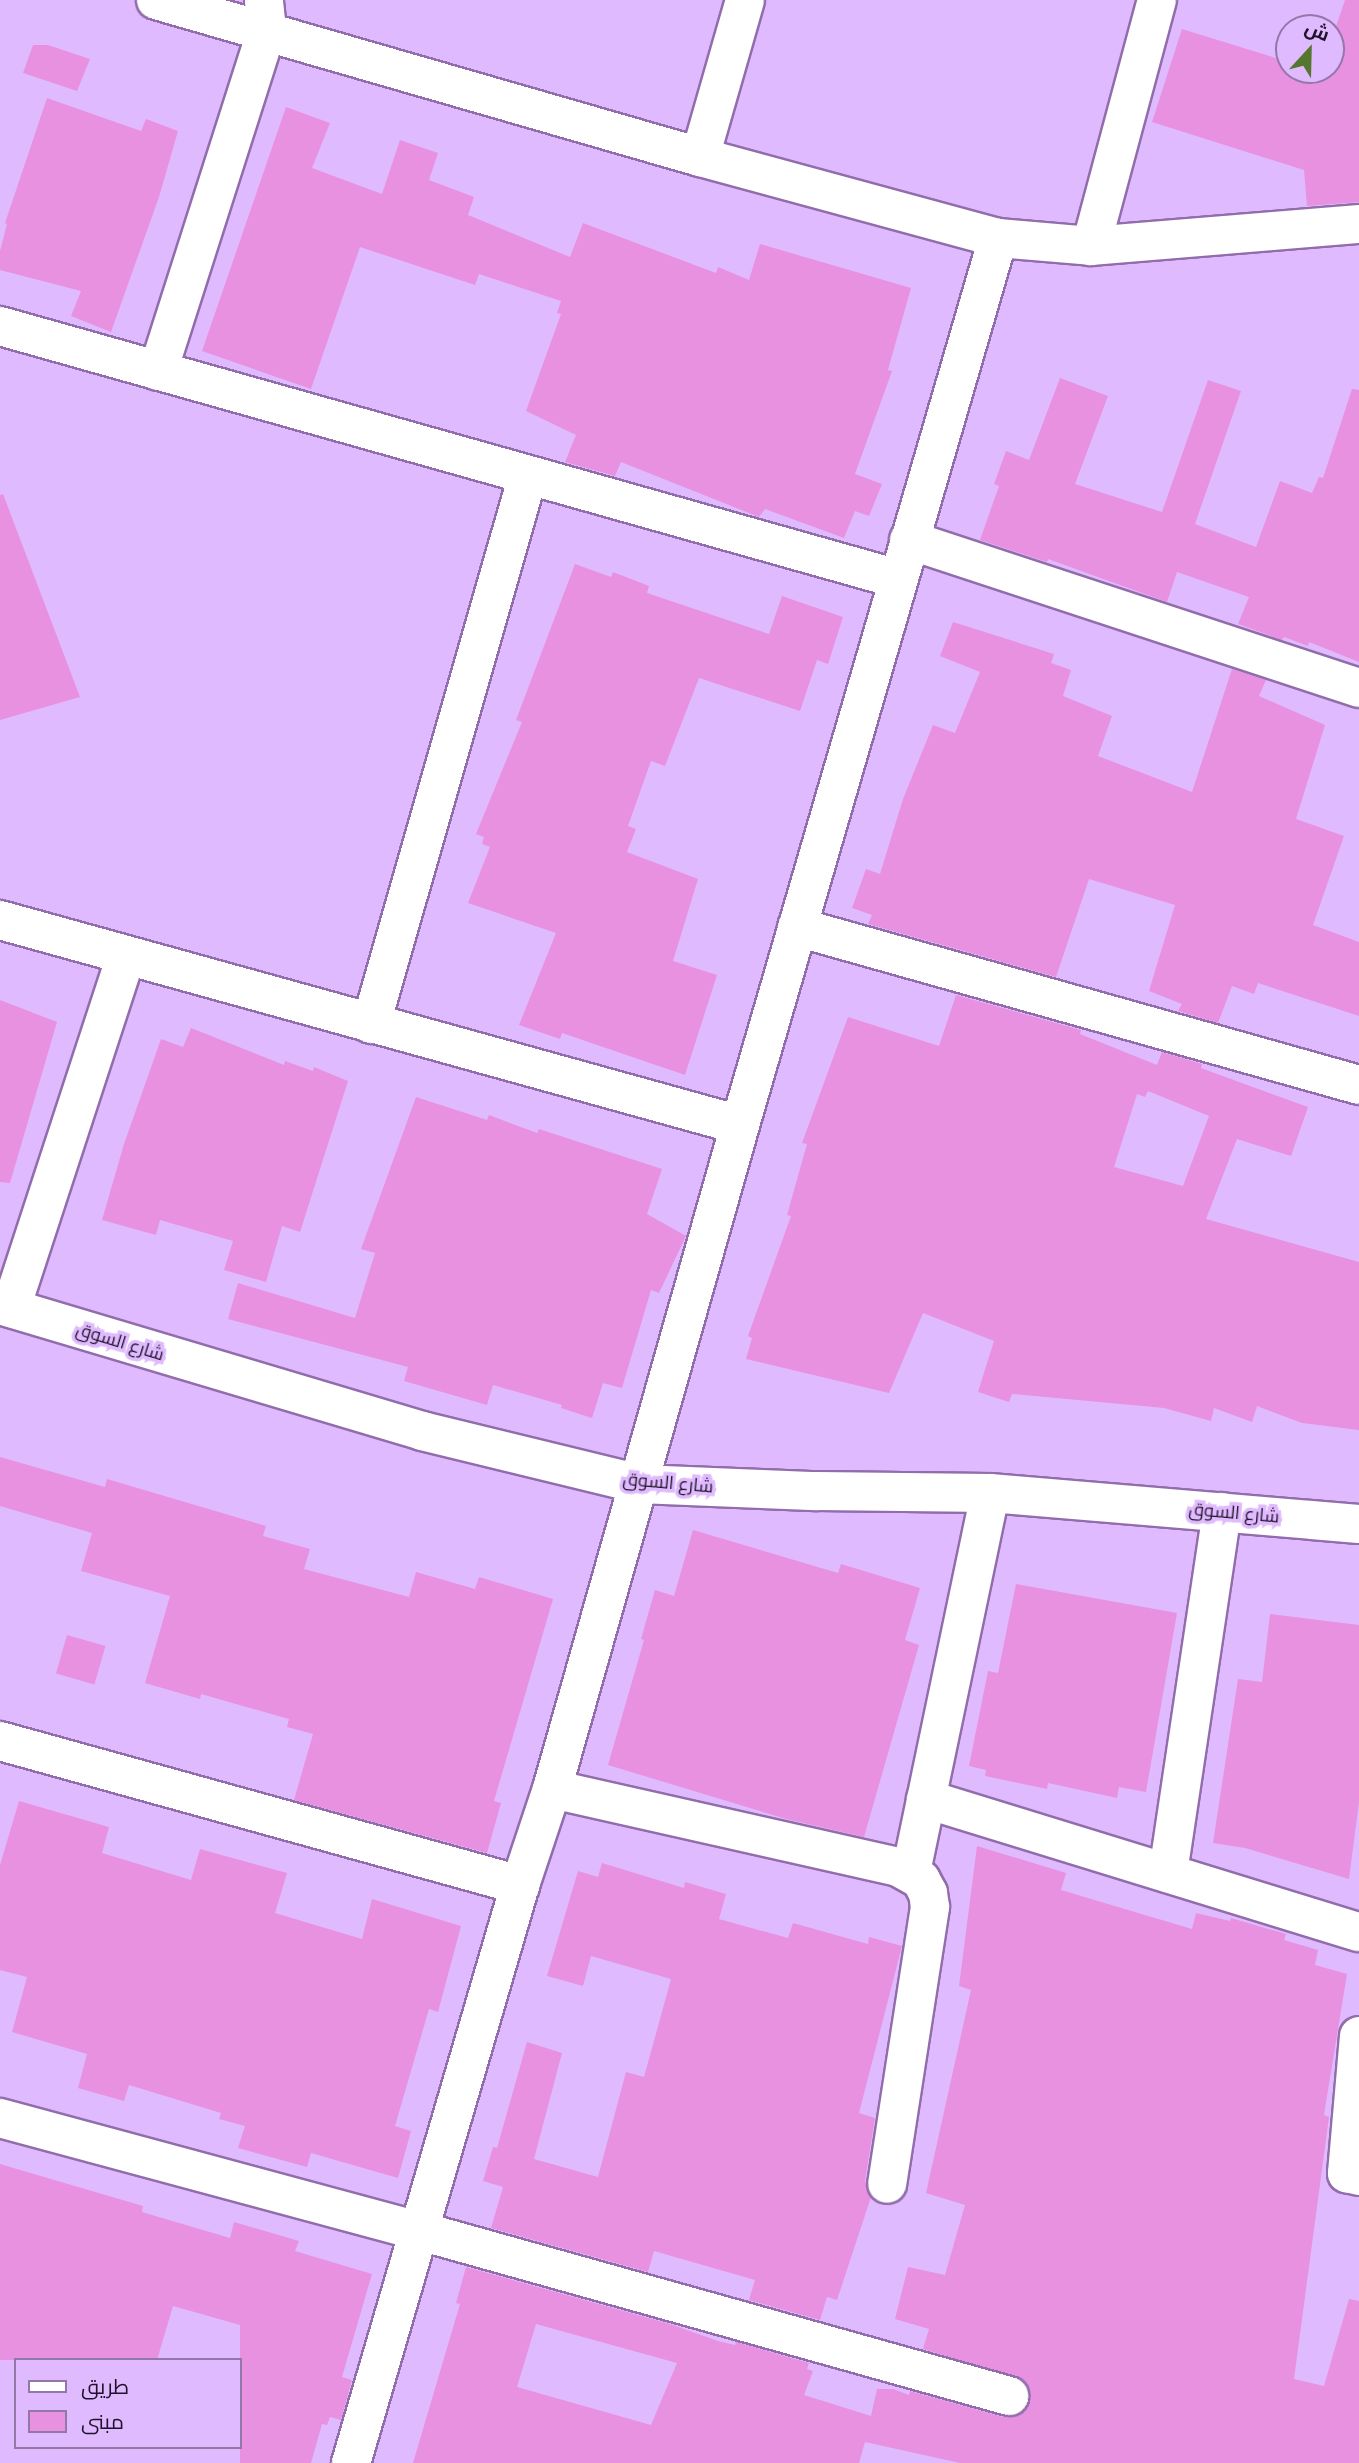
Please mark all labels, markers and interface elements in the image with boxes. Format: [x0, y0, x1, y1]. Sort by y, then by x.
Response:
north arrow [1275, 14, 1345, 84]
text: ش [1302, 16, 1333, 46]
street label: شارع السوق [73, 1318, 167, 1366]
street label: شارع السوق [622, 1468, 714, 1498]
street label: شارع السوق [1188, 1498, 1280, 1528]
legend [14, 2358, 242, 2449]
text: طريق [81, 2374, 129, 2400]
text: مبنى [81, 2409, 124, 2435]

